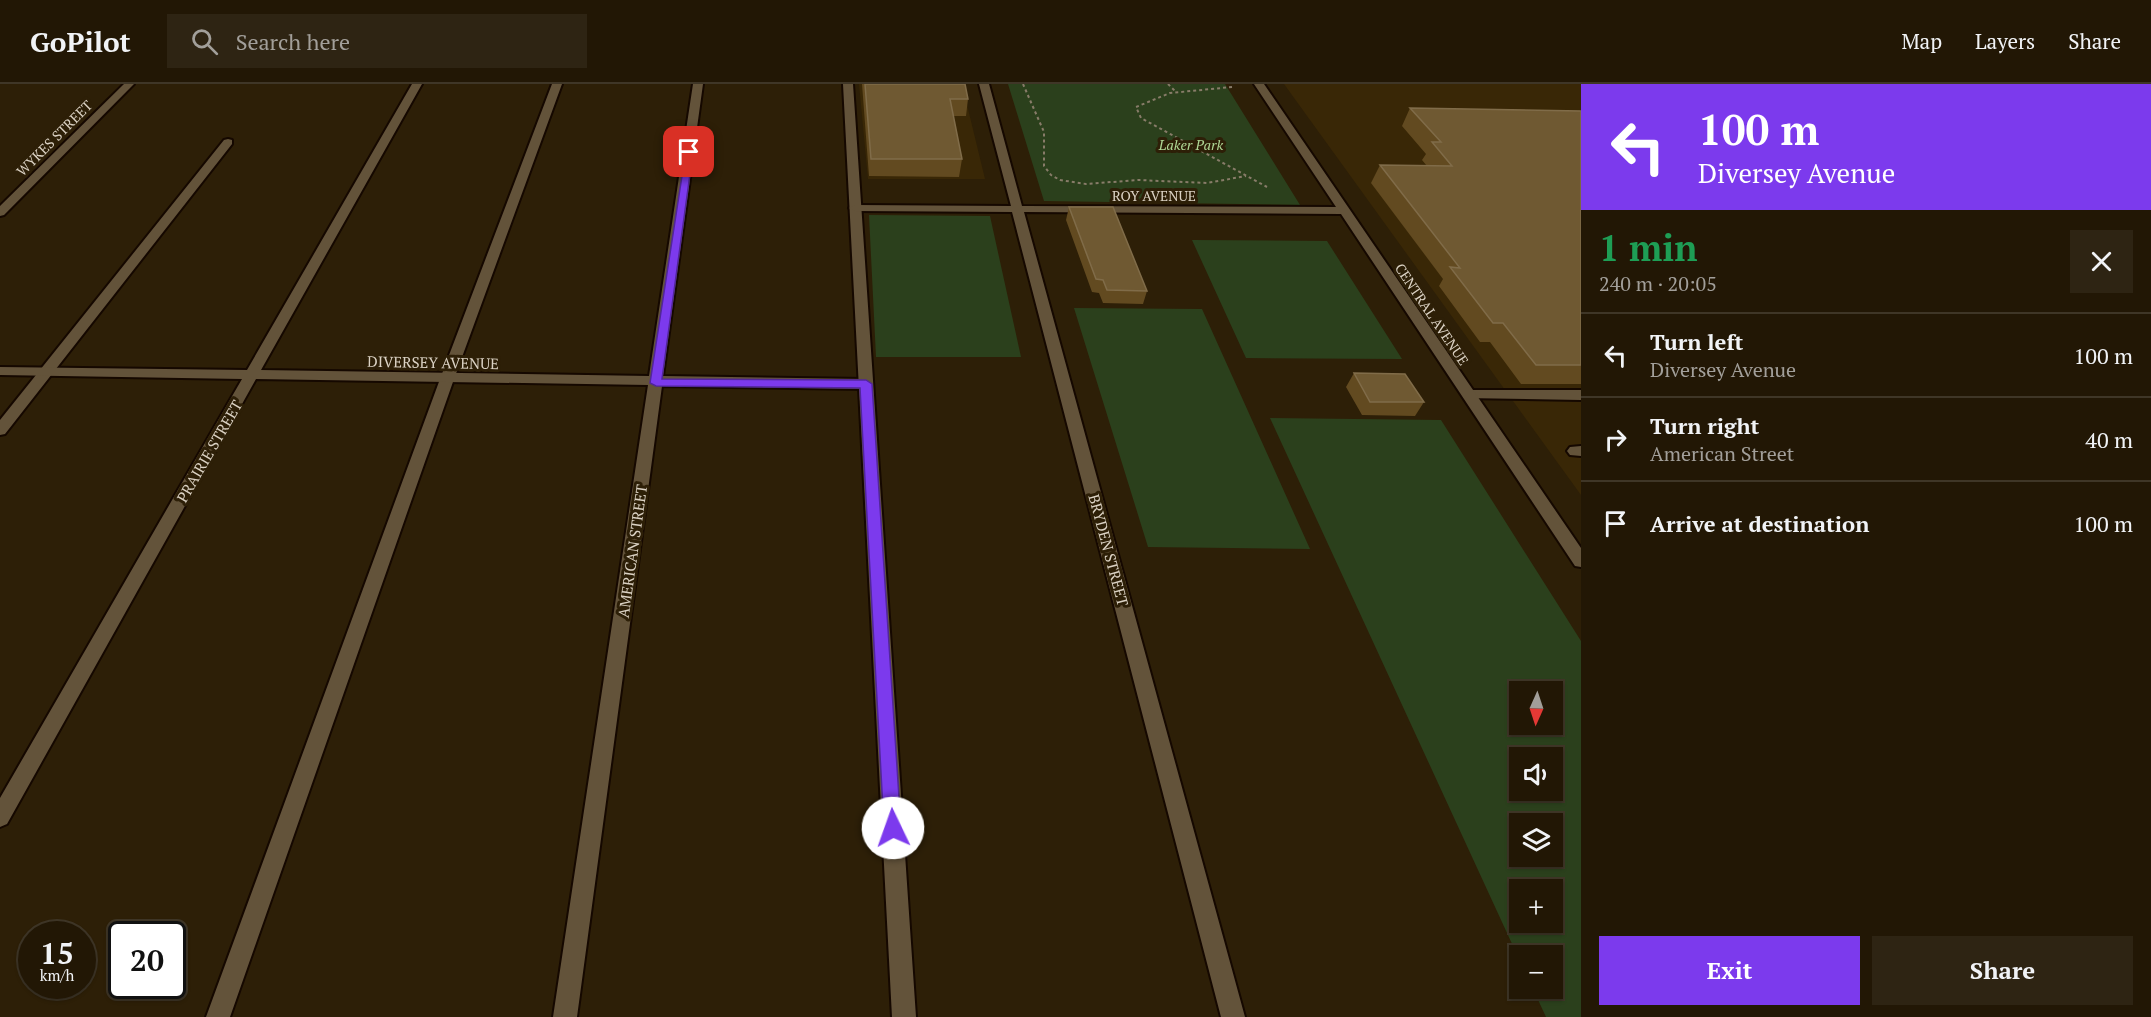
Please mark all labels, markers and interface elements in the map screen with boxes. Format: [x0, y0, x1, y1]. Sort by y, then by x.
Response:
search box [167, 14, 587, 68]
text: GoPilot [30, 23, 131, 60]
icon: search [188, 25, 221, 58]
text: Search here [236, 27, 350, 56]
text: Map [1901, 27, 1942, 55]
text: Layers [1975, 27, 2035, 55]
text: Share [2068, 27, 2121, 55]
street label: WYKES STREET [12, 96, 96, 180]
text: 100 m [1698, 101, 1819, 157]
icon: left [1599, 108, 1677, 186]
pin [663, 126, 714, 177]
icon: arrive [672, 135, 705, 168]
park label: Laker Park [1158, 135, 1223, 154]
text: Diversey Avenue [1698, 155, 1895, 191]
street label: ROY AVENUE [1112, 186, 1196, 205]
text: 1 min [1599, 224, 1697, 271]
button: close [2070, 230, 2133, 293]
street label: CENTRAL AVENUE [1391, 259, 1473, 369]
text: 240 m · 20:05 [1599, 270, 1717, 297]
text: Turn left [1650, 327, 1743, 356]
icon: left [1599, 339, 1632, 372]
text: 100 m [2073, 341, 2133, 370]
street label: DIVERSEY AVENUE [367, 351, 499, 373]
text: Diversey Avenue [1650, 356, 1796, 383]
street label: PRAIRIE STREET [172, 396, 246, 506]
text: Turn right [1650, 411, 1759, 440]
icon: right [1599, 423, 1632, 456]
text: 40 m [2085, 425, 2133, 454]
text: American Street [1650, 440, 1794, 467]
street label: AMERICAN STREET [613, 483, 651, 619]
street label: BRYDEN STREET [1084, 492, 1134, 608]
icon: arrive [1599, 507, 1632, 540]
text: Arrive at destination [1650, 509, 1869, 538]
text: 100 m [2073, 509, 2133, 538]
north arrow [1509, 681, 1563, 735]
map controls [1509, 681, 1563, 999]
button: sound [1509, 747, 1563, 801]
position arrow [861, 796, 925, 860]
button: layers [1509, 813, 1563, 867]
button: + [1509, 879, 1563, 933]
speed limit sign: 20 [108, 921, 186, 999]
text: 15 [40, 933, 74, 973]
button: Exit [1599, 936, 1860, 1005]
button: Share [1872, 936, 2133, 1005]
button: − [1509, 945, 1563, 999]
text: km/h [40, 965, 74, 985]

